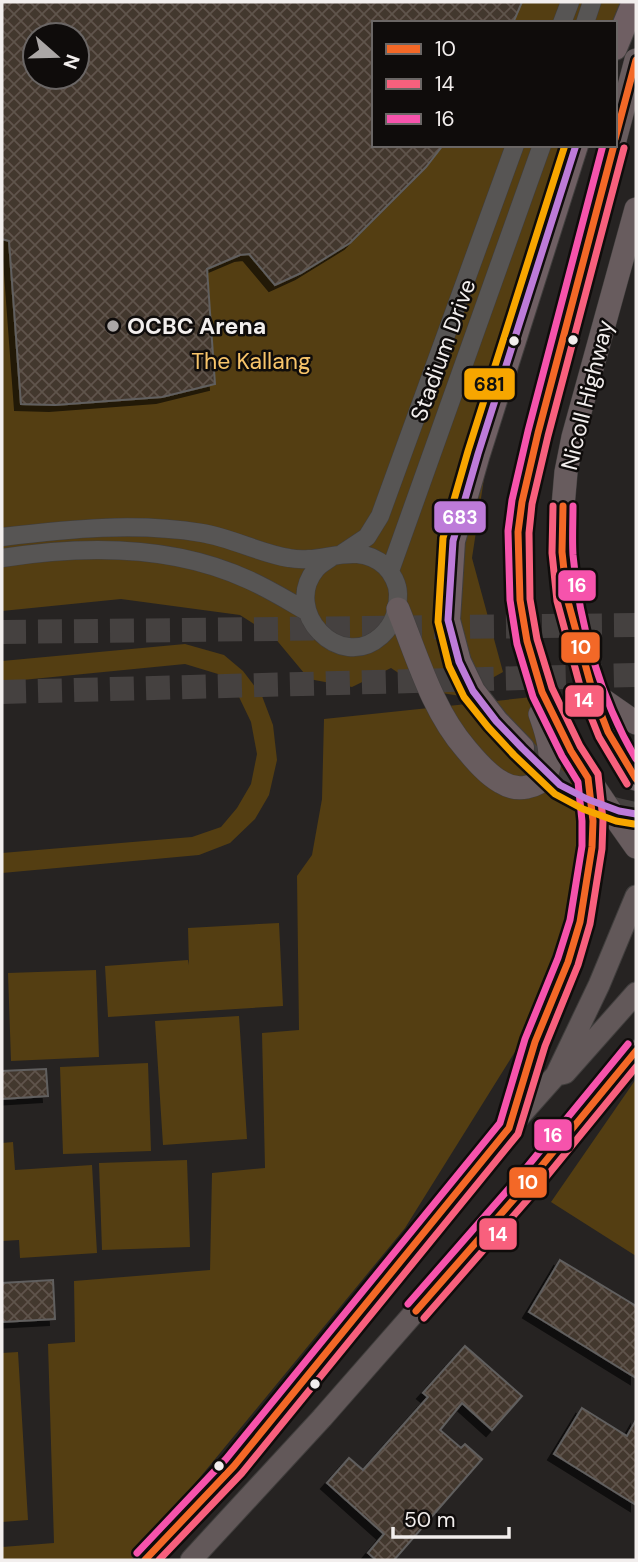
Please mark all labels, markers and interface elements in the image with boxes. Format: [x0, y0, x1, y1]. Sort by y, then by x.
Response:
north arrow [21, 21, 91, 91]
legend [372, 21, 617, 147]
text: 10 [435, 35, 456, 63]
text: N [57, 51, 86, 72]
text: 14 [435, 70, 455, 98]
text: 16 [435, 105, 455, 133]
street label: Stadium Drive [403, 275, 483, 425]
place label: OCBC Arena [127, 311, 266, 341]
street label: Nicoll Highway [554, 316, 620, 473]
marker: OCBC Arena [105, 318, 121, 334]
unlabelled marker [566, 333, 580, 347]
unlabelled marker [507, 334, 521, 348]
park label: The Kallang [191, 346, 311, 376]
line badge: 681 [463, 367, 516, 401]
text: 681 [474, 372, 504, 397]
line badge: 683 [433, 500, 487, 534]
text: 683 [442, 505, 478, 530]
line badge: 16 [557, 569, 597, 602]
text: 16 [568, 573, 586, 598]
line badge: 10 [560, 631, 601, 664]
text: 10 [571, 635, 591, 660]
line badge: 14 [564, 684, 605, 718]
text: 14 [574, 688, 594, 713]
line badge: 16 [533, 1118, 573, 1152]
text: 16 [544, 1123, 562, 1148]
line badge: 10 [508, 1166, 548, 1199]
text: 10 [518, 1170, 538, 1195]
line badge: 14 [478, 1217, 518, 1251]
text: 14 [488, 1222, 508, 1247]
unlabelled marker [308, 1377, 322, 1391]
unlabelled marker [212, 1459, 226, 1473]
scale bar [393, 1496, 508, 1540]
text: 50 m [404, 1506, 455, 1534]

